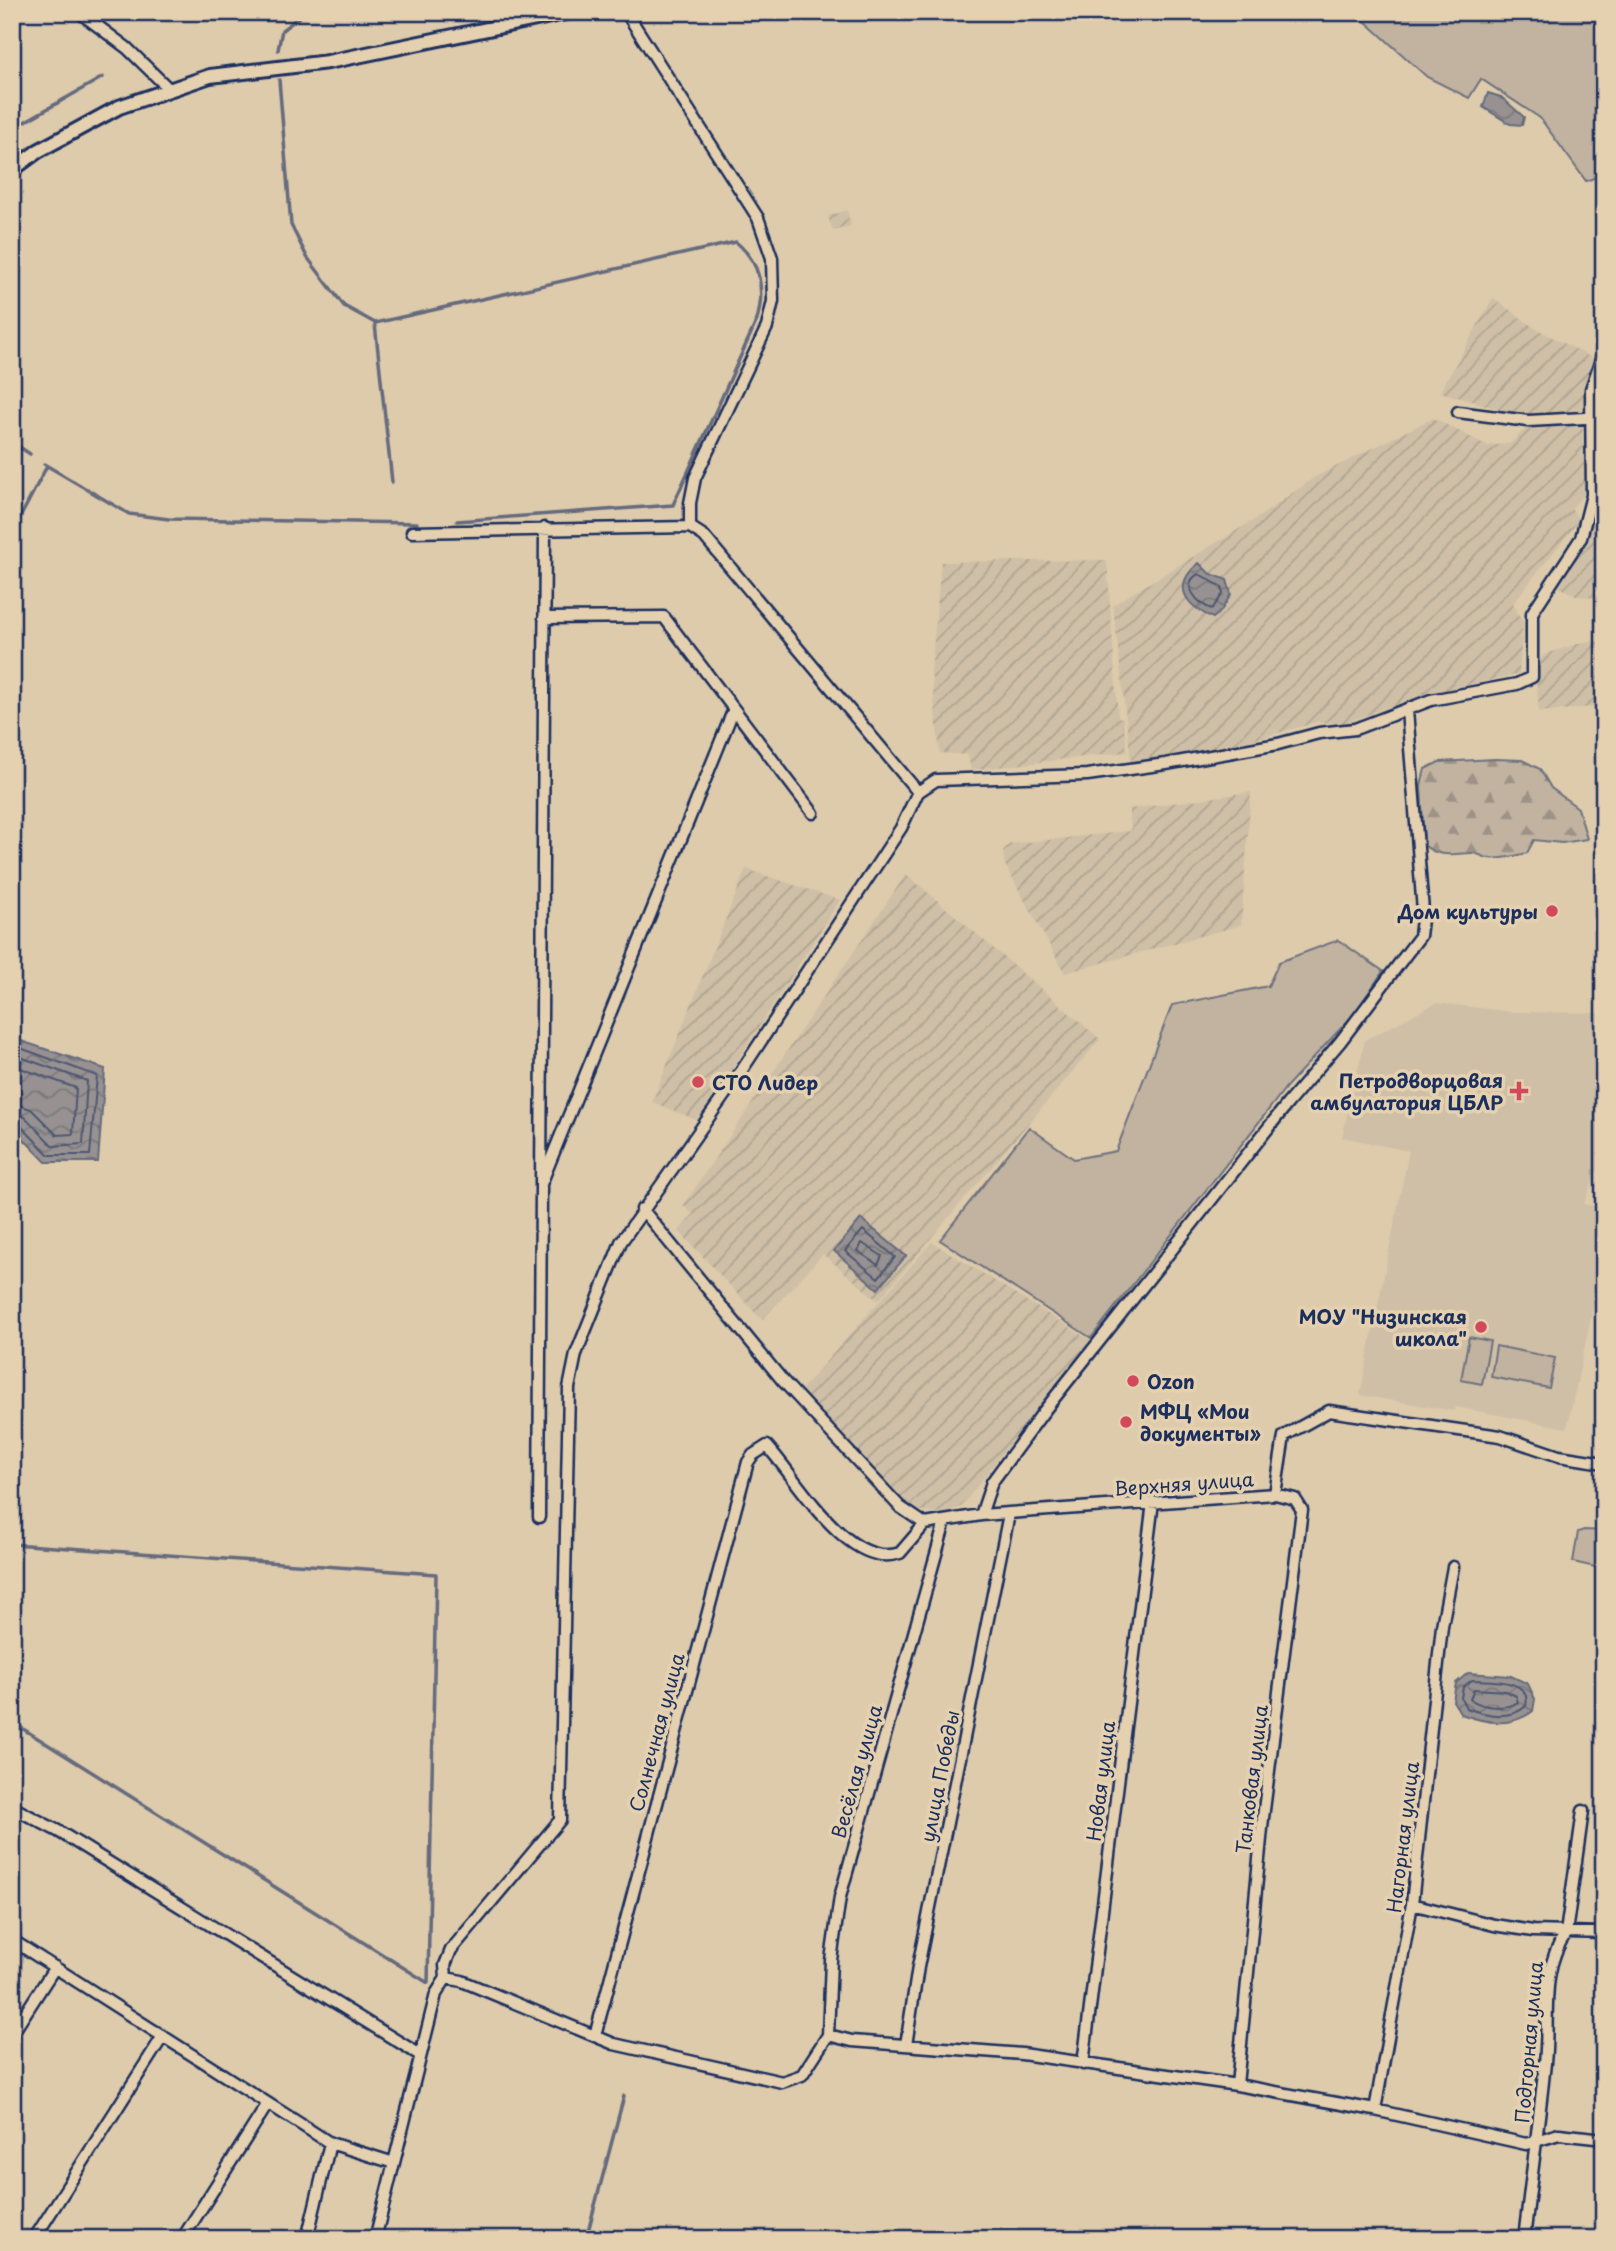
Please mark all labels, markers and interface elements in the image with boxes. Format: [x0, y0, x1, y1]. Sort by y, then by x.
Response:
place label: Дом культуры [1397, 897, 1538, 925]
marker: Дом культуры [1544, 903, 1560, 919]
place label: Петродворцовая амбулатория ЦБЛР [1310, 1066, 1503, 1116]
place label: СТО Лидер [712, 1068, 818, 1096]
marker: СТО Лидер [690, 1074, 706, 1090]
marker: Петродворцовая амбулатория ЦБЛР [1509, 1081, 1529, 1101]
place label: МОУ "Низинская школа" [1299, 1302, 1467, 1352]
marker: МОУ "Низинская школа" [1473, 1319, 1489, 1335]
place label: Ozon [1147, 1367, 1195, 1395]
marker: Ozon [1125, 1373, 1141, 1389]
place label: МФЦ «Мои документы» [1140, 1397, 1261, 1447]
marker: МФЦ «Мои документы» [1118, 1414, 1134, 1430]
street label: Верхняя улица [1113, 1464, 1255, 1502]
street label: Солнечная улица [621, 1649, 691, 1815]
street label: Весёлая улица [824, 1701, 888, 1841]
street label: Танковая улица [1228, 1703, 1274, 1855]
street label: улица Победы [912, 1708, 966, 1844]
street label: Новая улица [1079, 1719, 1121, 1843]
street label: Нагорная улица [1379, 1760, 1425, 1914]
street label: Подгорная улица [1507, 1960, 1549, 2124]

